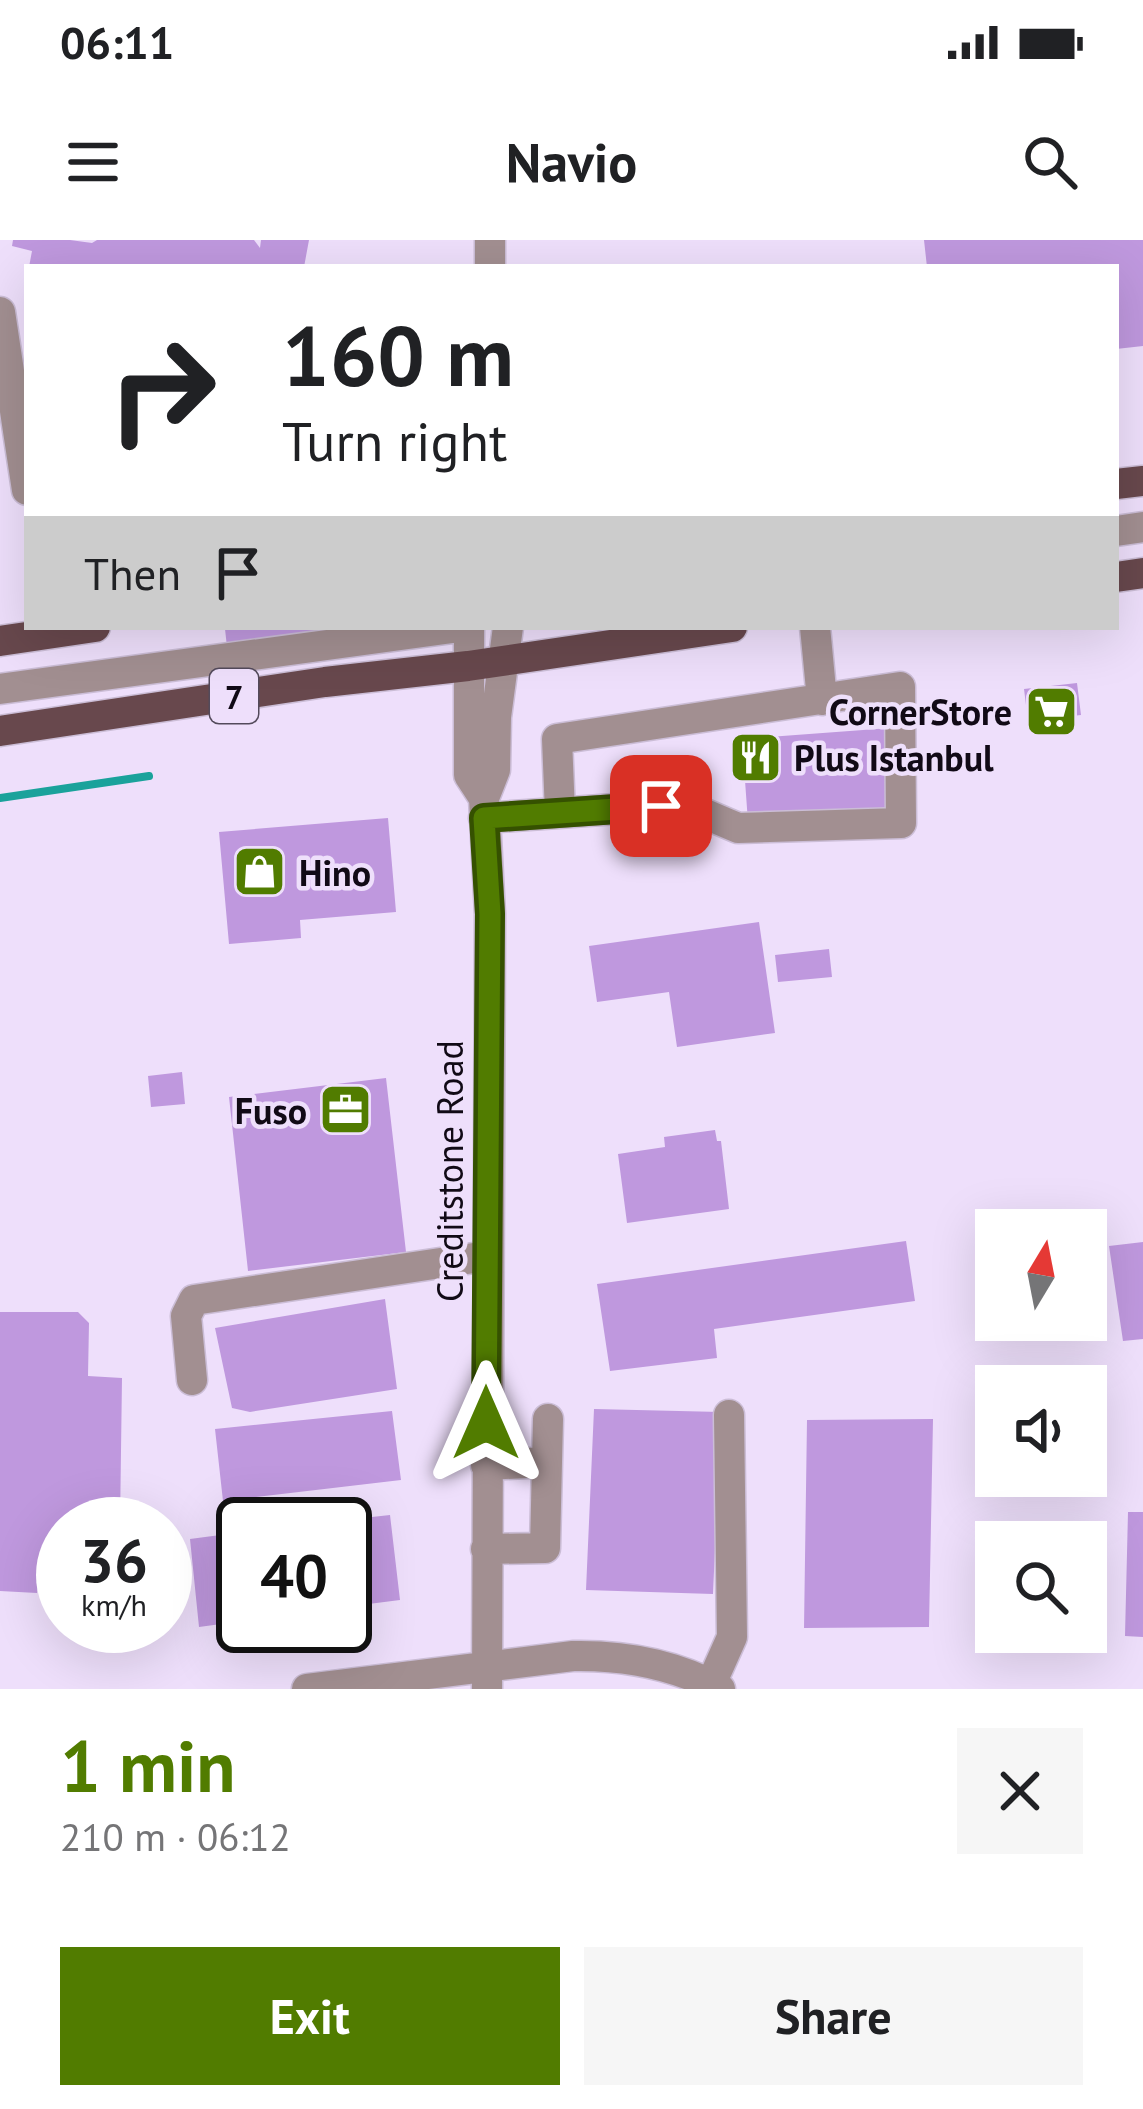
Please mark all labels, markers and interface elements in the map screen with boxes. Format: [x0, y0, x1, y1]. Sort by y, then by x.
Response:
text: 06:11 [60, 13, 174, 71]
text: Navio [506, 127, 637, 197]
icon: menu [60, 129, 126, 195]
icon: search [1017, 129, 1083, 195]
text: 160 m [282, 300, 514, 409]
icon: right [84, 312, 240, 468]
text: Turn right [282, 406, 507, 476]
icon: arrive [205, 540, 271, 606]
text: Then [84, 544, 181, 602]
road number: 7 [210, 669, 258, 723]
supermarket icon: CornerStore [1023, 683, 1079, 739]
place label: CornerStore [829, 688, 1012, 735]
restaurant icon: Plus Istanbul [727, 729, 783, 785]
place label: Plus Istanbul [794, 734, 994, 781]
pin [610, 755, 712, 857]
icon: arrive [628, 773, 694, 839]
shop icon: Hino [232, 844, 288, 900]
place label: Hino [299, 849, 371, 896]
street label: Creditstone Road [426, 1040, 473, 1302]
office icon: Fuso [318, 1082, 374, 1138]
place label: Fuso [235, 1087, 307, 1134]
north arrow [975, 1209, 1107, 1341]
map controls [975, 1209, 1107, 1653]
position arrow [423, 1360, 549, 1486]
button: sound [975, 1365, 1107, 1497]
speed limit sign: 40 [216, 1497, 372, 1653]
text: 36 [80, 1521, 148, 1599]
button: search [975, 1521, 1107, 1653]
text: km/h [81, 1585, 147, 1624]
text: 1 min [60, 1719, 236, 1812]
button: close [957, 1728, 1083, 1854]
text: 210 m · 06:12 [60, 1811, 291, 1862]
button: Exit [60, 1947, 560, 2085]
button: Share [584, 1947, 1083, 2085]

